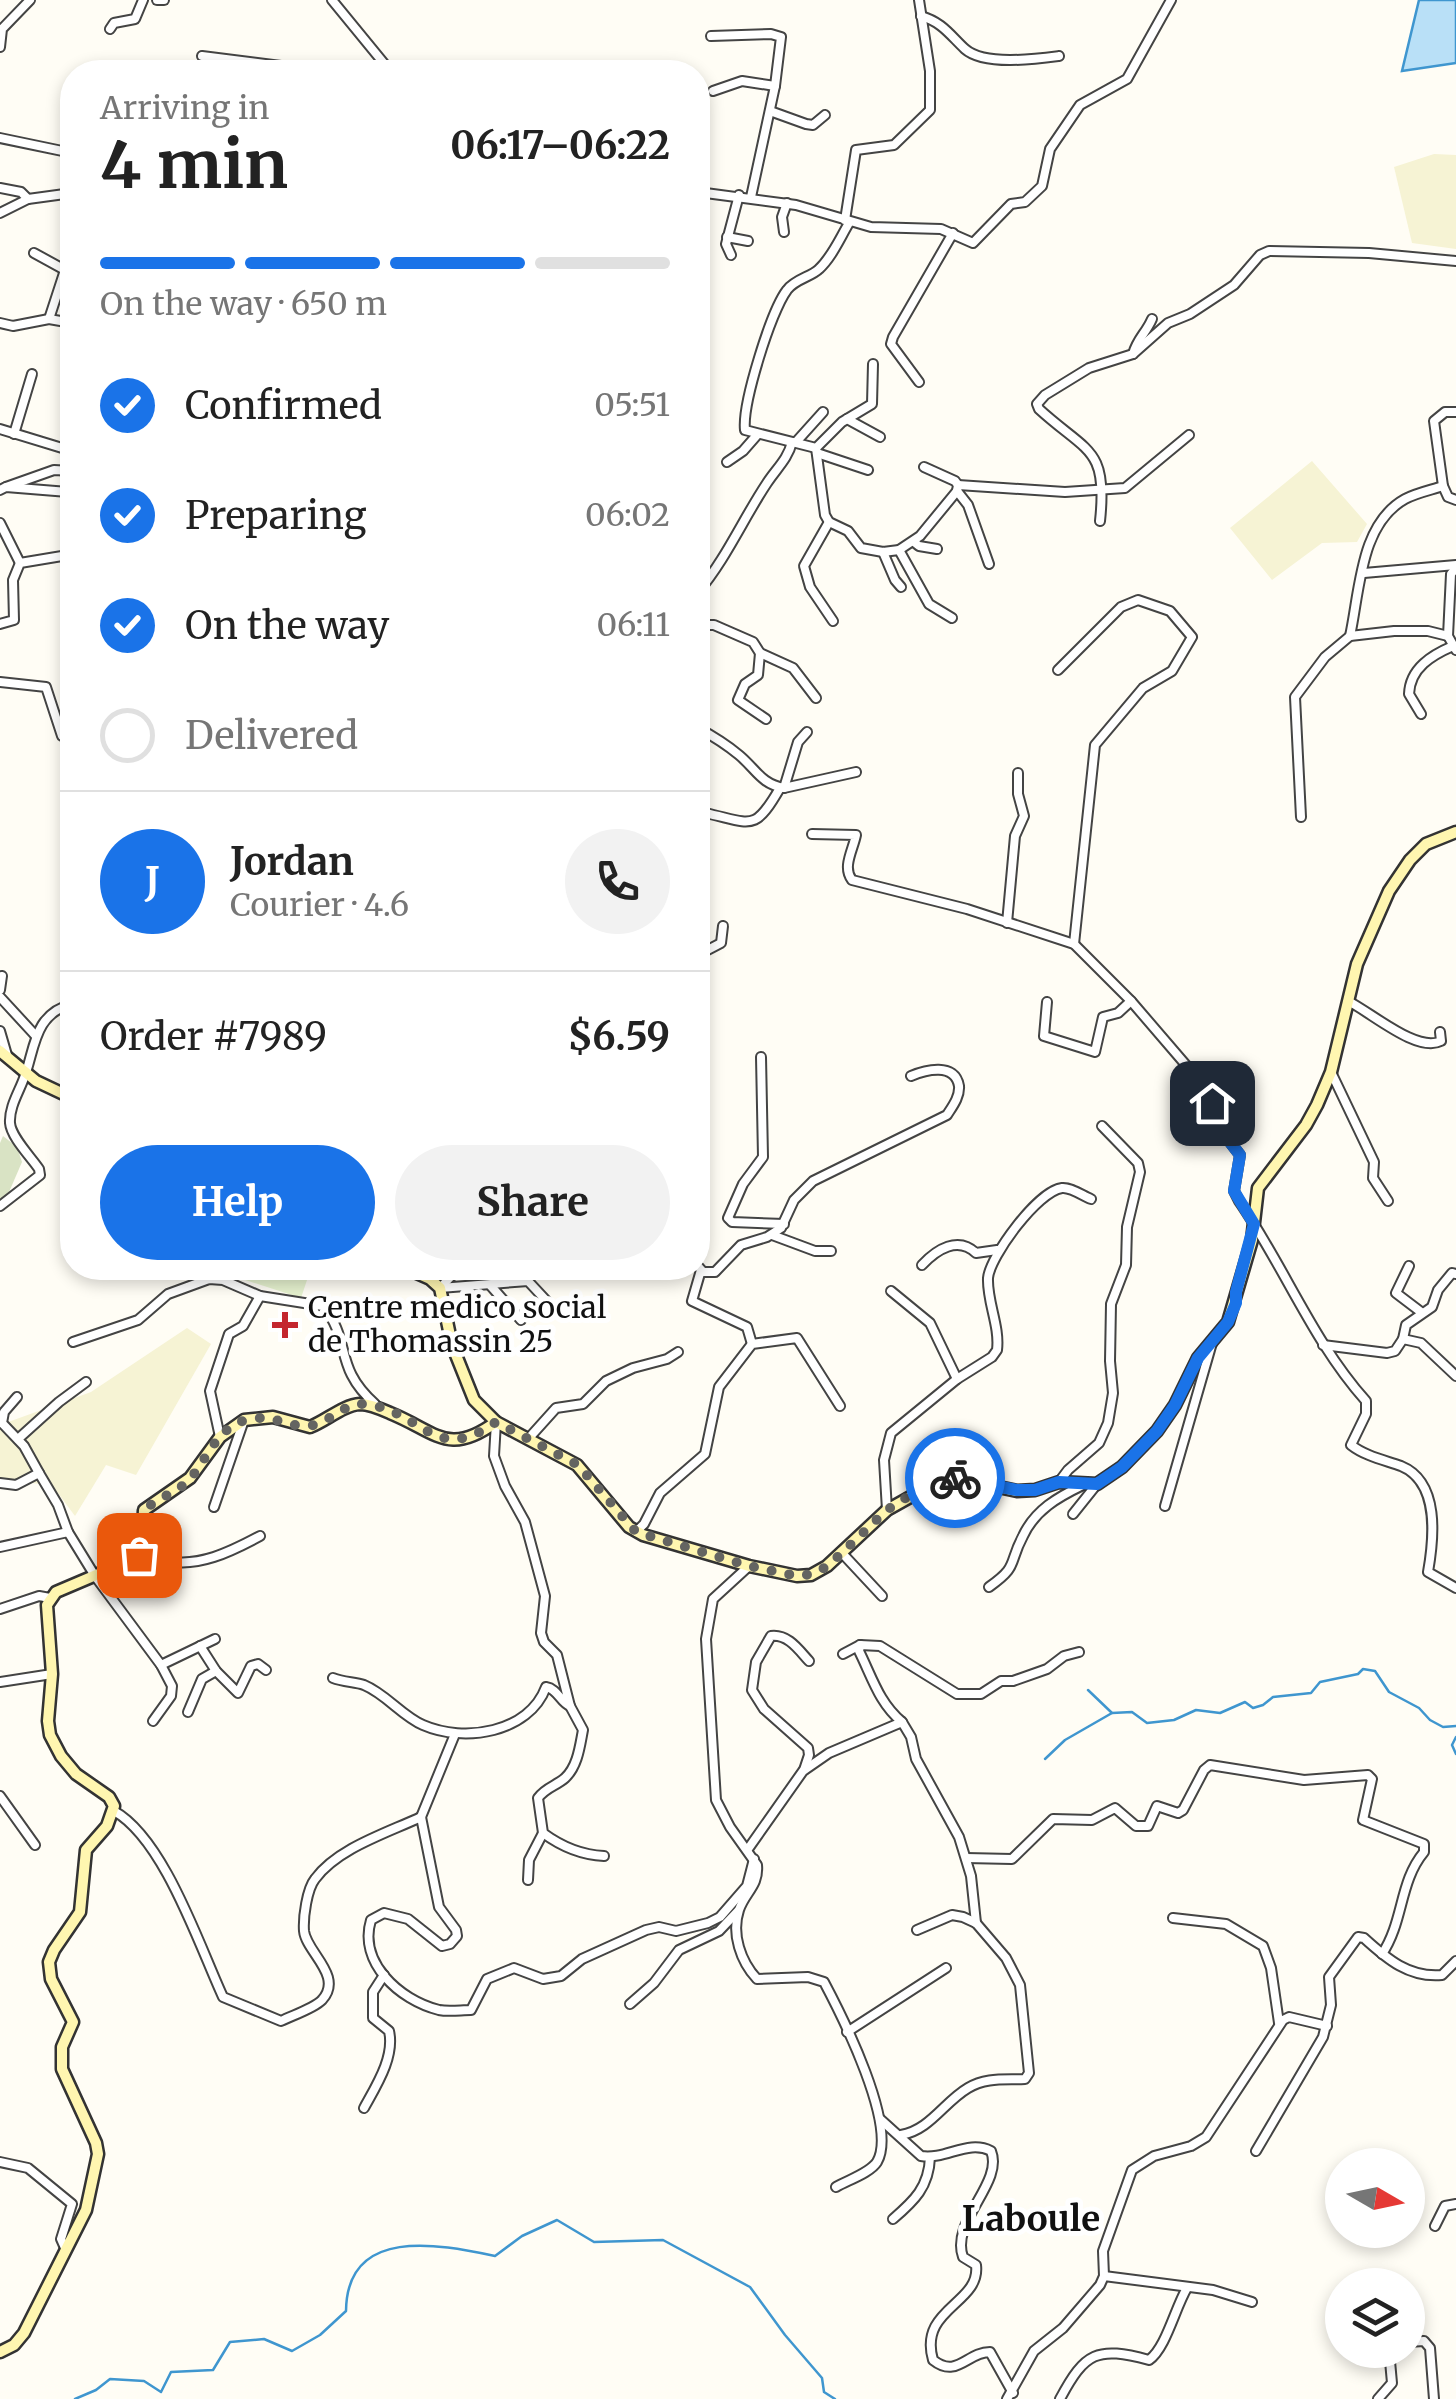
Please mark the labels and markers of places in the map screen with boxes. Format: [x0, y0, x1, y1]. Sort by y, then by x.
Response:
pin [1170, 1061, 1255, 1146]
place label: Centre medico social de Thomassin 25 [308, 1288, 606, 1360]
marker: Centre medico social de Thomassin 25 [272, 1312, 298, 1338]
pin [97, 1513, 182, 1598]

